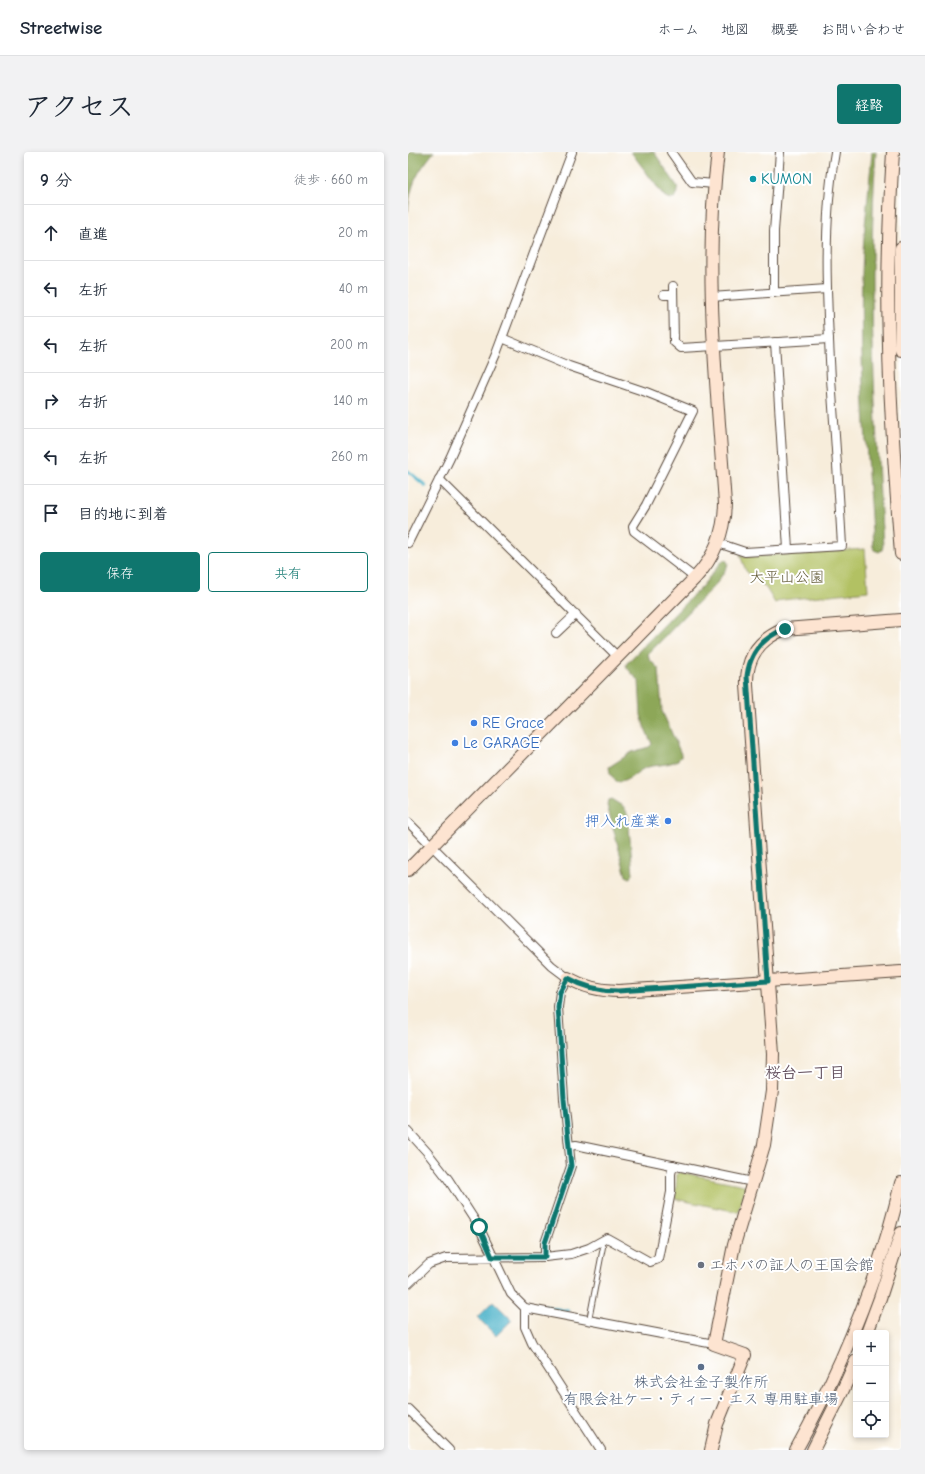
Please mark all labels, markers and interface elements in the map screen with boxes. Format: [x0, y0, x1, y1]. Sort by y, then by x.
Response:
text: Streetwise [20, 17, 102, 39]
text: ホーム [658, 21, 699, 38]
text: 地図 [721, 21, 749, 38]
text: 概要 [771, 21, 799, 38]
text: お問い合わせ [821, 21, 905, 38]
button: 経路 [837, 84, 901, 124]
text: アクセス [24, 91, 134, 123]
place label: KUMON [761, 170, 812, 188]
text: 9 分 [40, 171, 72, 190]
text: 徒歩 · 660 m [294, 172, 368, 187]
marker: KUMON [748, 174, 758, 184]
icon: ahead [40, 222, 62, 244]
text: 直進 [78, 225, 108, 243]
text: 20 m [338, 225, 368, 240]
icon: left [40, 278, 62, 300]
text: 左折 [78, 281, 108, 299]
text: 40 m [339, 281, 368, 296]
icon: left [40, 334, 62, 356]
text: 左折 [78, 337, 108, 355]
text: 200 m [330, 337, 368, 352]
icon: right [40, 390, 62, 412]
text: 右折 [78, 393, 108, 411]
text: 140 m [334, 393, 368, 408]
icon: left [40, 446, 62, 468]
text: 左折 [78, 449, 108, 467]
text: 260 m [331, 449, 368, 464]
icon: arrive [40, 502, 62, 524]
text: 目的地に到着 [78, 505, 168, 523]
button: 保存 [40, 552, 200, 592]
button: 共有 [208, 552, 368, 592]
park label: 大平山公園 [749, 568, 825, 586]
route end [776, 620, 794, 638]
place label: RE Grace [482, 714, 544, 732]
marker: RE Grace [469, 718, 479, 728]
place label: Le GARAGE [463, 734, 540, 752]
marker: Le GARAGE [450, 738, 460, 748]
place label: 押入れ産業 [585, 812, 660, 830]
marker: 押入れ産業 [663, 816, 673, 826]
district label: 桜台一丁目 [765, 1064, 845, 1082]
route start [470, 1218, 488, 1236]
place label: エホバの証人の王国会館 [709, 1256, 874, 1274]
marker: エホバの証人の王国会館 [696, 1260, 706, 1270]
map controls [853, 1330, 889, 1438]
button: + [853, 1330, 889, 1366]
marker: 株式会社金子製作所 有限会社ケー・ティー・エス 専用駐車場 [696, 1362, 706, 1372]
button: − [853, 1366, 889, 1402]
place label: 株式会社金子製作所 有限会社ケー・ティー・エス 専用駐車場 [563, 1373, 839, 1408]
button: locate [853, 1402, 889, 1438]

